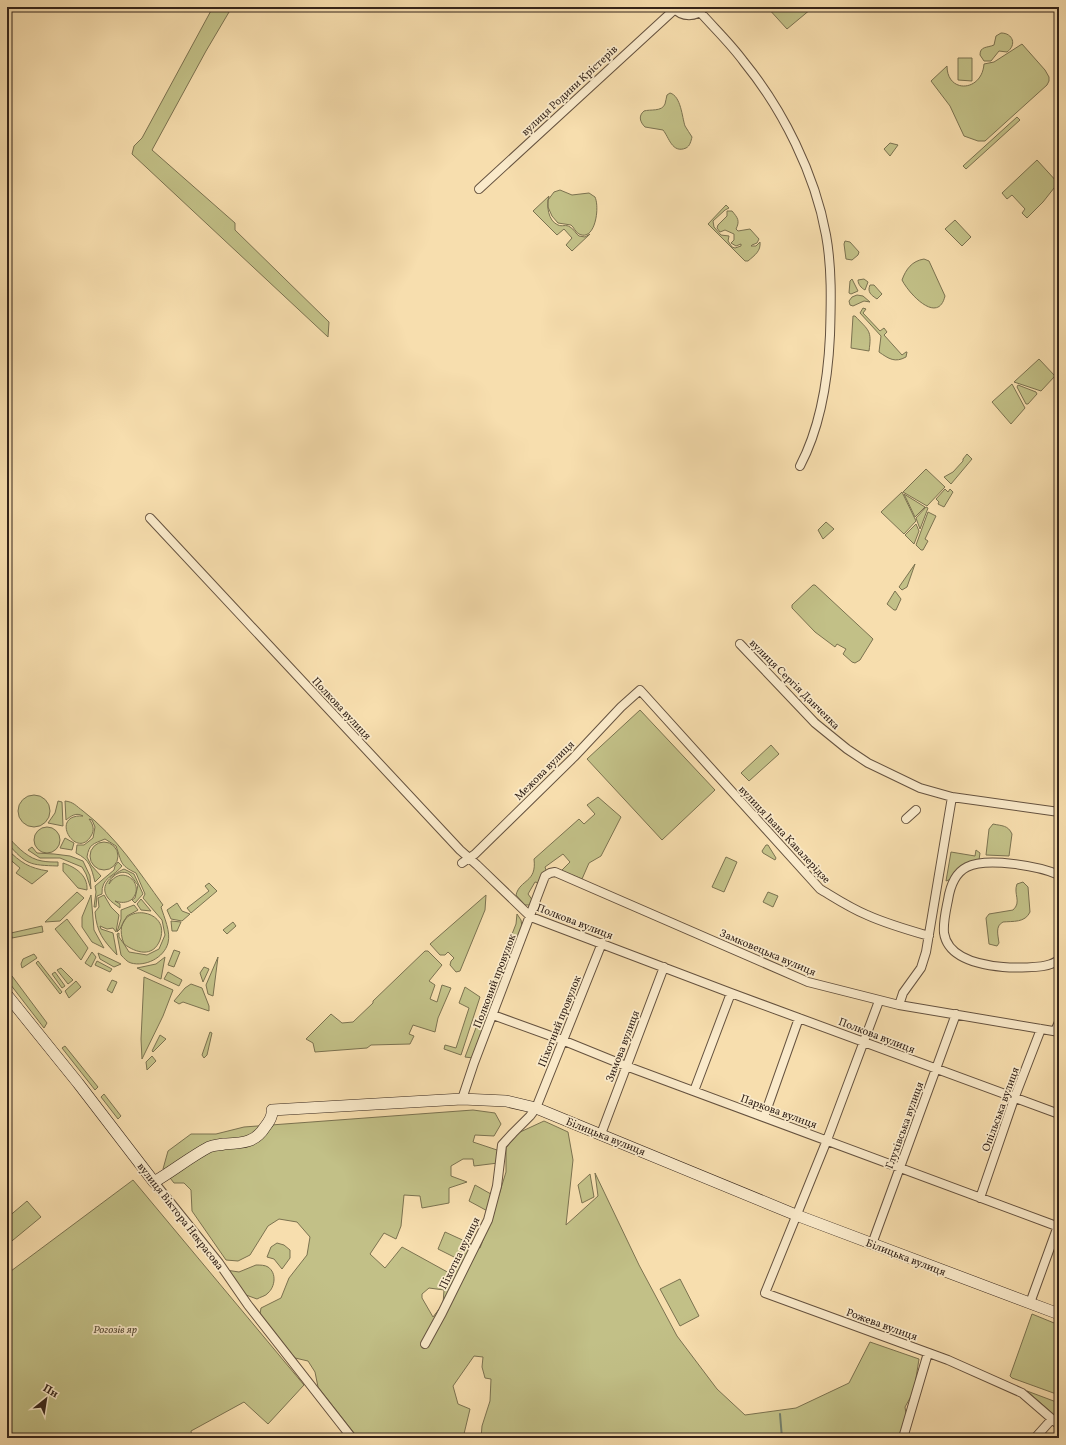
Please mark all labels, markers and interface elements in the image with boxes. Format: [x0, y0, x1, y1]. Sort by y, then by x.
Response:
street label: вулиця Родини Крістерів [519, 42, 622, 140]
street label: вулиця Сергія Данченка [745, 637, 843, 734]
street label: Полкова вулиця [308, 674, 374, 744]
street label: Межова вулиця [512, 738, 578, 804]
street label: вулиця Івана Кавалерідзе [735, 783, 833, 887]
street label: Полкова вулиця [534, 901, 615, 944]
street label: Замковецька вулиця [717, 926, 818, 981]
street label: Полковий провулок [471, 932, 520, 1031]
street label: Піхотний провулок [535, 973, 586, 1070]
street label: Зимова вулиця [603, 1008, 644, 1085]
street label: Полкова вулиця [836, 1015, 917, 1058]
street label: Опільська вулиця [979, 1065, 1024, 1154]
street label: Глухівська вулиця [883, 1080, 928, 1171]
street label: Паркова вулиця [738, 1092, 819, 1133]
street label: Білицька вулиця [563, 1115, 648, 1160]
street label: вулиця Віктора Некрасова [133, 1160, 227, 1274]
street label: Піхотна вулиця [436, 1215, 484, 1292]
street label: Білицька вулиця [863, 1236, 948, 1281]
street label: Рожева вулиця [844, 1306, 919, 1345]
park label: Рогозів яр [93, 1323, 137, 1338]
north arrow [26, 1379, 66, 1419]
text: Пн [40, 1381, 61, 1402]

